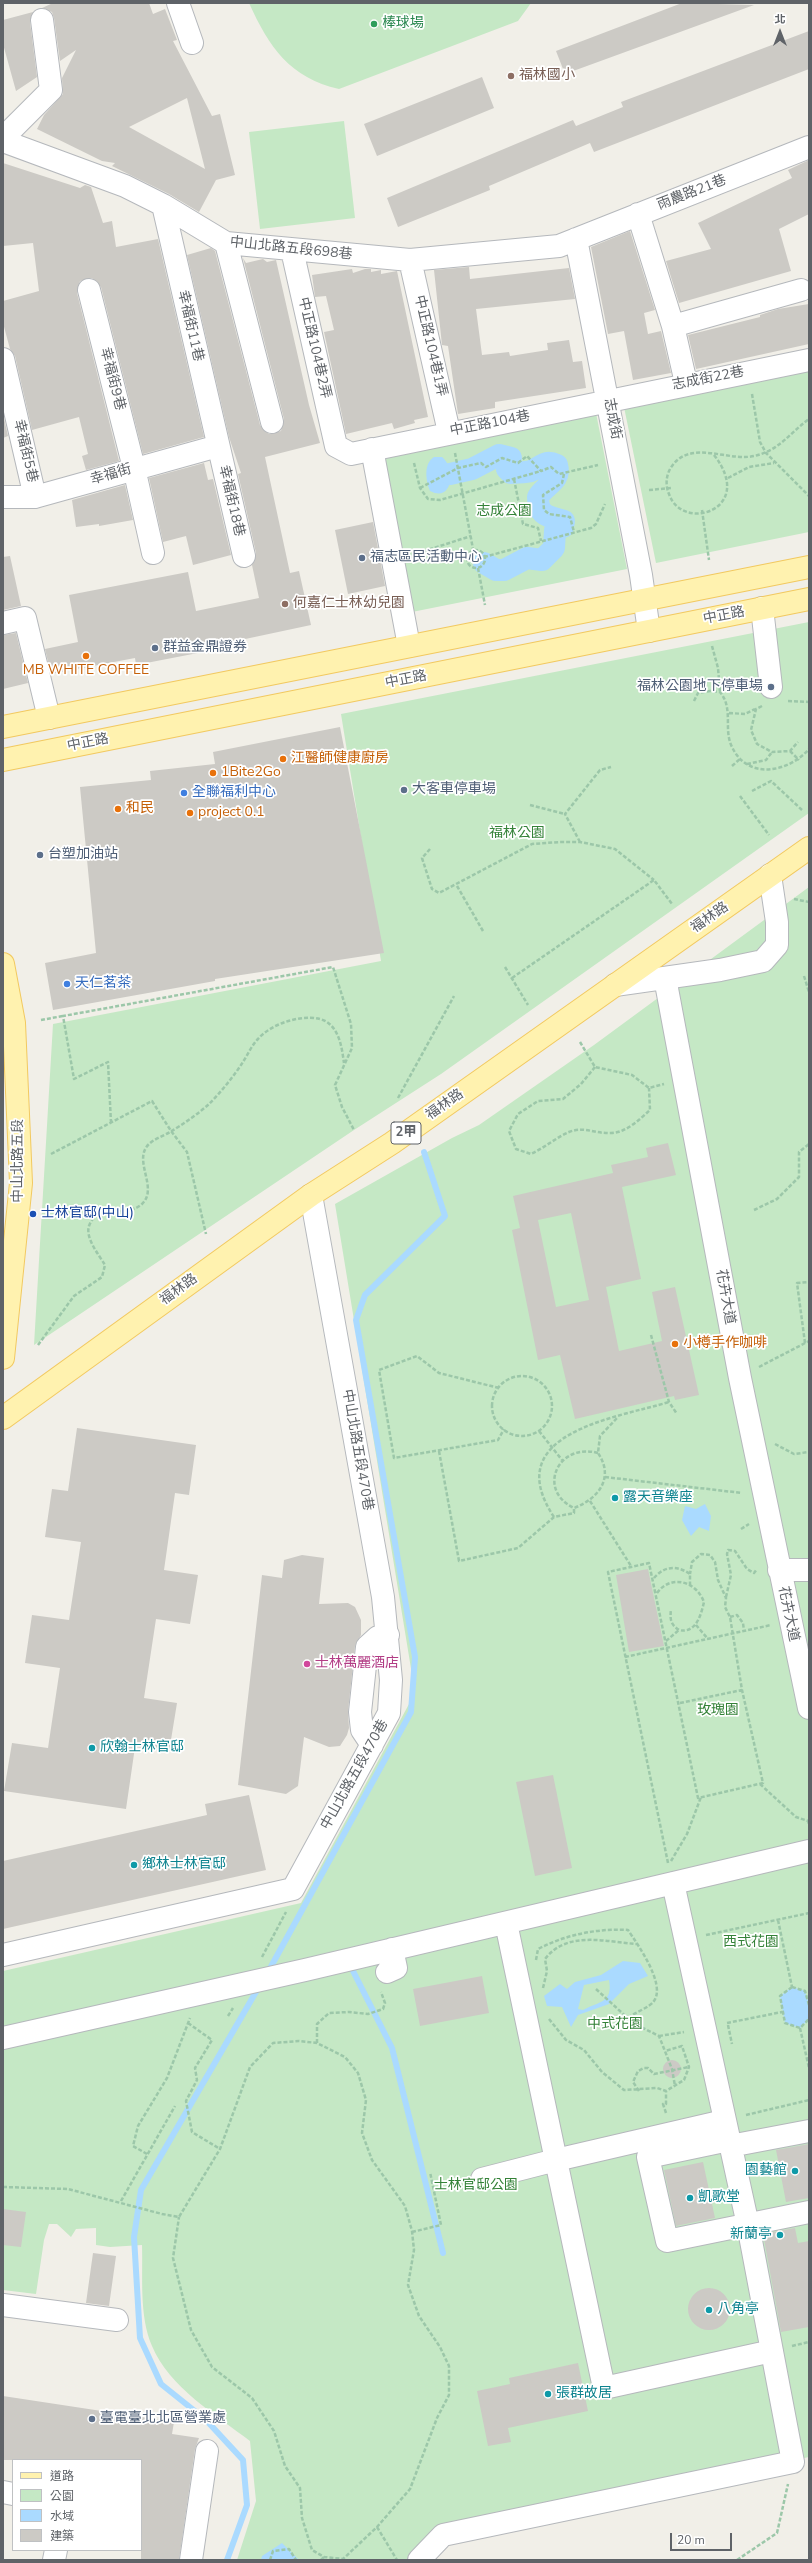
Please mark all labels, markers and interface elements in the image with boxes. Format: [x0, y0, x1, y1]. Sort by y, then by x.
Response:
north arrow [760, 12, 800, 52]
text: 北 [775, 12, 786, 27]
place label: 棒球場 [382, 16, 424, 32]
marker: 棒球場 [369, 19, 379, 29]
place label: 福林國小 [519, 68, 575, 84]
marker: 福林國小 [506, 71, 516, 81]
street label: 雨農路21巷 [655, 172, 729, 214]
street label: 中山北路五段698巷 [229, 234, 353, 264]
street label: 幸福街11巷 [174, 289, 206, 363]
street label: 中正路104巷1弄 [410, 294, 450, 398]
street label: 中正路104巷2弄 [294, 296, 334, 400]
street label: 幸福街9巷 [96, 346, 128, 412]
street label: 志成街22巷 [671, 364, 745, 394]
street label: 志成街 [600, 397, 624, 441]
street label: 中正路104巷 [449, 408, 531, 440]
street label: 幸福街5巷 [10, 418, 40, 484]
street label: 幸福街 [88, 461, 134, 489]
street label: 幸福街18巷 [215, 464, 247, 538]
park label: 志成公園 [476, 504, 532, 520]
place label: 福志區民活動中心 [370, 550, 482, 566]
marker: 福志區民活動中心 [357, 553, 367, 563]
place label: 何嘉仁士林幼兒園 [293, 596, 405, 612]
marker: 何嘉仁士林幼兒園 [280, 599, 290, 609]
street label: 中正路 [702, 604, 746, 628]
place label: 群益金鼎證券 [163, 640, 247, 656]
marker: 群益金鼎證券 [150, 643, 160, 653]
marker: MB WHITE COFFEE [81, 651, 91, 661]
place label: MB WHITE COFFEE [23, 663, 149, 679]
street label: 中正路 [384, 668, 428, 692]
place label: 福林公園地下停車場 [637, 679, 763, 695]
marker: 福林公園地下停車場 [766, 682, 776, 692]
street label: 中正路 [66, 731, 110, 755]
place label: 江醫師健康廚房 [291, 751, 389, 767]
marker: 江醫師健康廚房 [278, 754, 288, 764]
place label: 1Bite2Go [221, 765, 281, 781]
marker: 1Bite2Go [208, 768, 218, 778]
place label: 大客車停車場 [412, 782, 496, 798]
place label: 全聯福利中心 [192, 785, 276, 801]
marker: 大客車停車場 [399, 785, 409, 795]
marker: 全聯福利中心 [179, 788, 189, 798]
place label: 和民 [126, 801, 154, 817]
marker: 和民 [113, 804, 123, 814]
place label: project 0.1 [198, 805, 265, 821]
marker: project 0.1 [185, 808, 195, 818]
park label: 福林公園 [489, 826, 545, 842]
place label: 台塑加油站 [48, 847, 118, 863]
marker: 台塑加油站 [35, 850, 45, 860]
street label: 福林路 [688, 899, 732, 937]
place label: 天仁茗茶 [75, 976, 131, 992]
marker: 天仁茗茶 [62, 979, 72, 989]
street label: 福林路 [423, 1086, 467, 1124]
street label: 中山北路五段 [11, 1119, 27, 1203]
road number: 2甲 [391, 1122, 421, 1144]
place label: 士林官邸(中山) [41, 1206, 134, 1222]
marker: 士林官邸(中山) [28, 1209, 38, 1219]
street label: 花卉大道 [712, 1268, 738, 1326]
street label: 福林路 [157, 1271, 201, 1309]
place label: 小樽手作咖啡 [683, 1336, 767, 1352]
marker: 小樽手作咖啡 [670, 1339, 680, 1349]
street label: 中山北路五段470巷 [338, 1388, 376, 1512]
place label: 露天音樂座 [623, 1490, 693, 1506]
marker: 露天音樂座 [610, 1493, 620, 1503]
street label: 花卉大道 [774, 1585, 802, 1643]
place label: 士林萬麗酒店 [315, 1656, 399, 1672]
marker: 士林萬麗酒店 [302, 1659, 312, 1669]
park label: 玫瑰園 [697, 1703, 739, 1719]
street label: 中山北路五段470巷 [318, 1717, 392, 1833]
place label: 欣翰士林官邸 [100, 1740, 184, 1756]
marker: 欣翰士林官邸 [87, 1743, 97, 1753]
place label: 鄉林士林官邸 [142, 1857, 226, 1873]
marker: 鄉林士林官邸 [129, 1860, 139, 1870]
park label: 西式花園 [723, 1935, 779, 1951]
park label: 中式花園 [587, 2017, 643, 2033]
place label: 園藝館 [745, 2163, 787, 2179]
marker: 園藝館 [790, 2166, 800, 2176]
park label: 士林官邸公園 [434, 2178, 518, 2194]
place label: 凱歌堂 [698, 2190, 740, 2206]
marker: 凱歌堂 [685, 2193, 695, 2203]
place label: 新蘭亭 [730, 2227, 772, 2243]
marker: 新蘭亭 [775, 2230, 785, 2240]
place label: 八角亭 [717, 2302, 759, 2318]
marker: 八角亭 [704, 2305, 714, 2315]
place label: 張群故居 [556, 2386, 612, 2402]
marker: 張群故居 [543, 2389, 553, 2399]
place label: 臺電臺北北區營業處 [100, 2411, 226, 2427]
marker: 臺電臺北北區營業處 [87, 2414, 97, 2424]
legend [12, 2459, 142, 2551]
text: 道路 [50, 2468, 74, 2484]
text: 公園 [50, 2488, 74, 2504]
text: 水域 [50, 2508, 74, 2524]
scale bar [672, 2525, 734, 2551]
text: 建築 [50, 2528, 74, 2544]
text: 20 m [677, 2532, 705, 2548]

